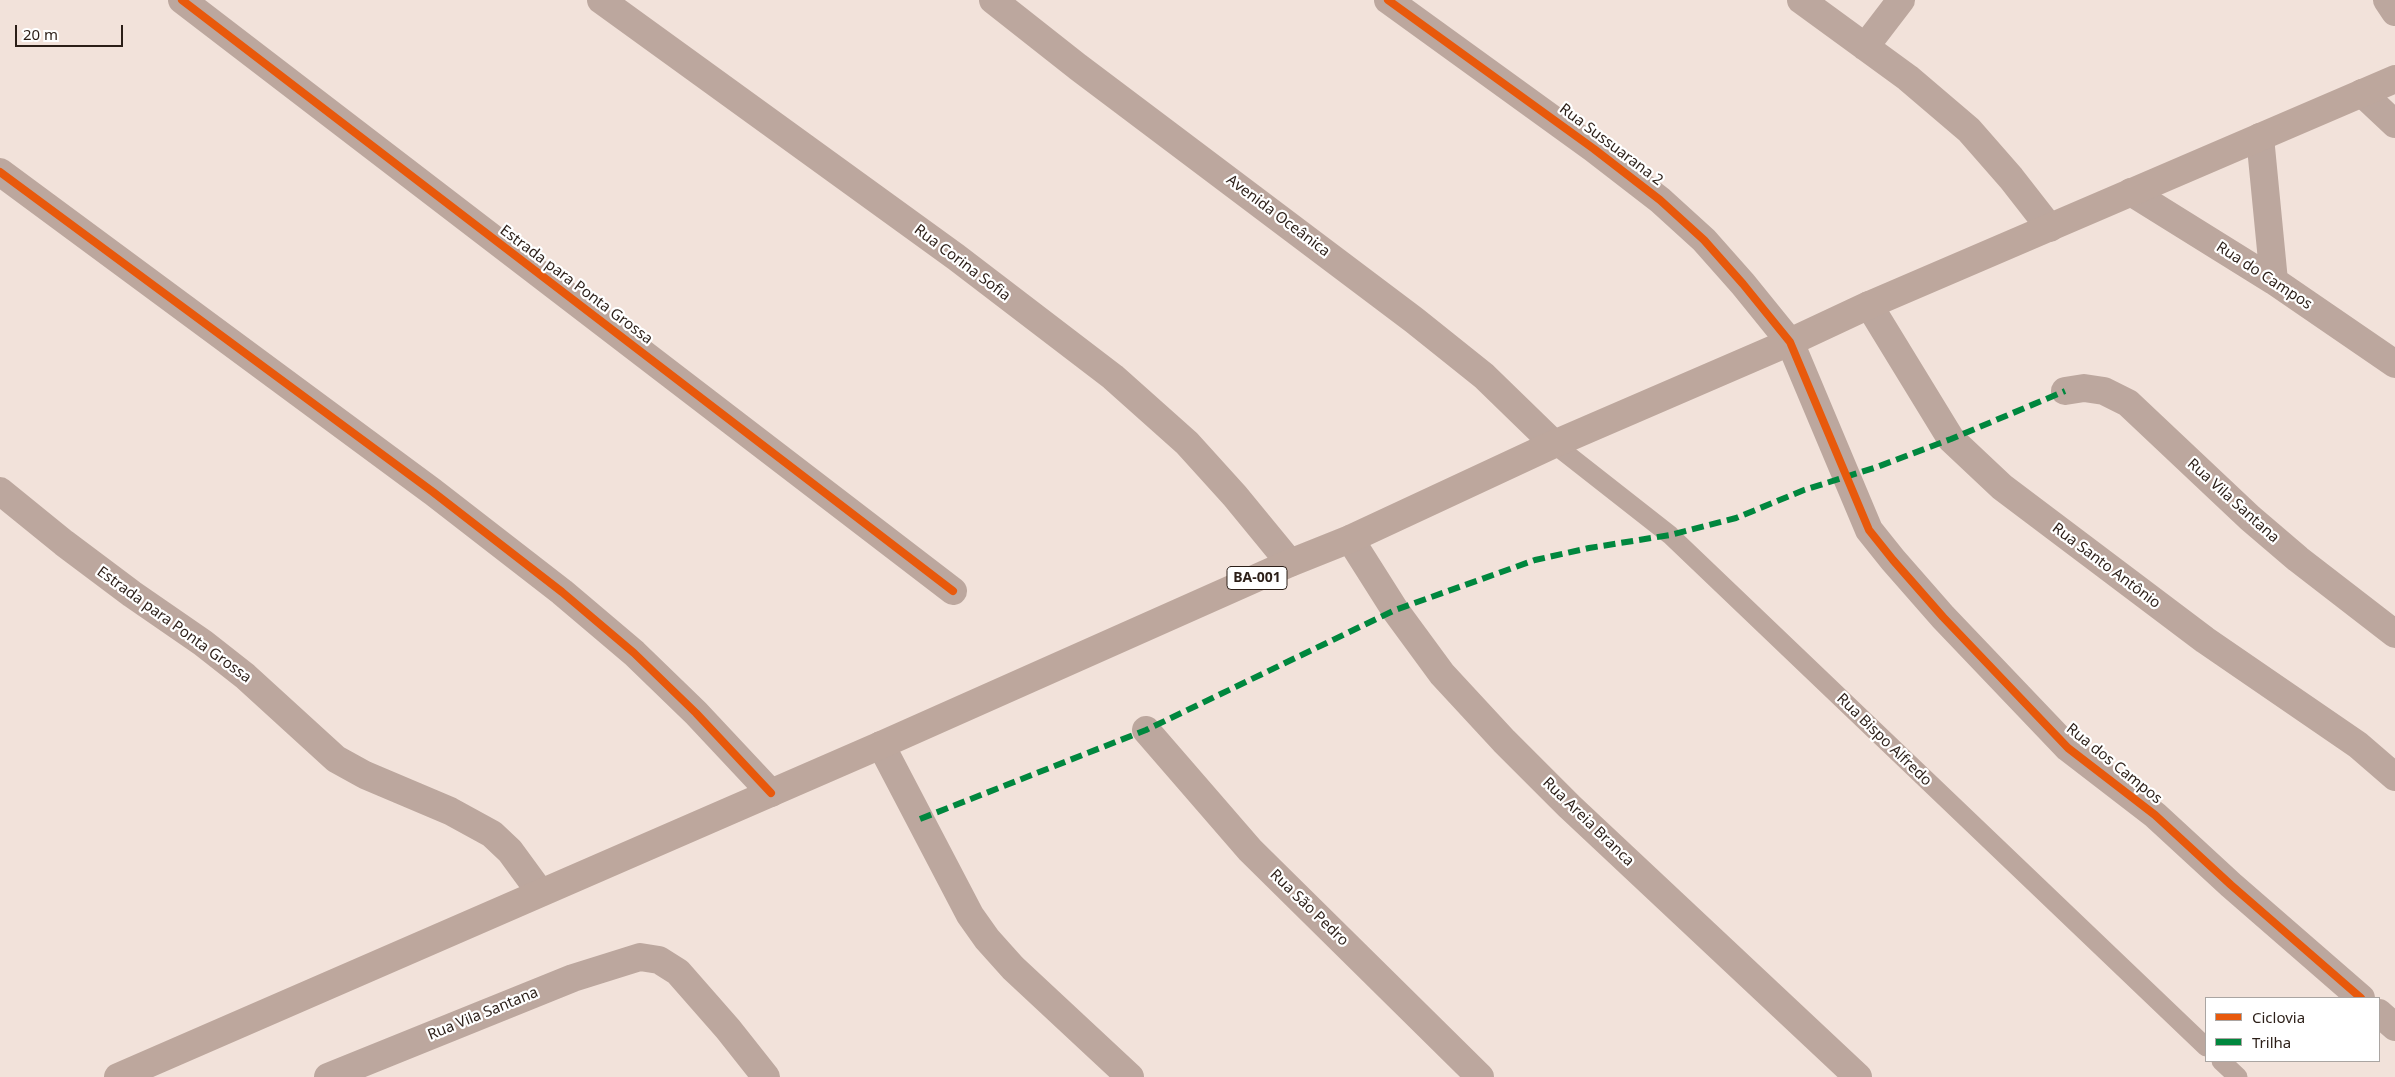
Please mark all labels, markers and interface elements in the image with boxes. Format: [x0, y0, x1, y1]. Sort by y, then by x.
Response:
scale bar [18, 15, 125, 47]
text: 20 m [23, 24, 58, 44]
street label: Rua Sussuarana 2 [1556, 100, 1666, 190]
street label: Avenida Oceânica [1223, 171, 1333, 261]
street label: Rua Corina Sofia [910, 221, 1014, 305]
street label: Estrada para Ponta Grossa [496, 222, 656, 348]
street label: Rua do Campos [2213, 238, 2315, 314]
street label: Rua Vila Santana [2183, 455, 2283, 547]
street label: Rua Santo Antônio [2048, 519, 2164, 613]
street label: Estrada para Ponta Grossa [93, 563, 255, 687]
road number: BA-001 [1227, 566, 1287, 590]
street label: Rua Bispo Alfredo [1833, 690, 1935, 790]
street label: Rua dos Campos [2063, 720, 2165, 808]
street label: Rua Areia Branca [1539, 774, 1637, 870]
street label: Rua São Pedro [1266, 866, 1352, 950]
street label: Rua Vila Santana [425, 984, 541, 1044]
legend [2205, 997, 2380, 1062]
text: Ciclovia [2252, 1007, 2305, 1027]
text: Trilha [2252, 1032, 2291, 1052]

